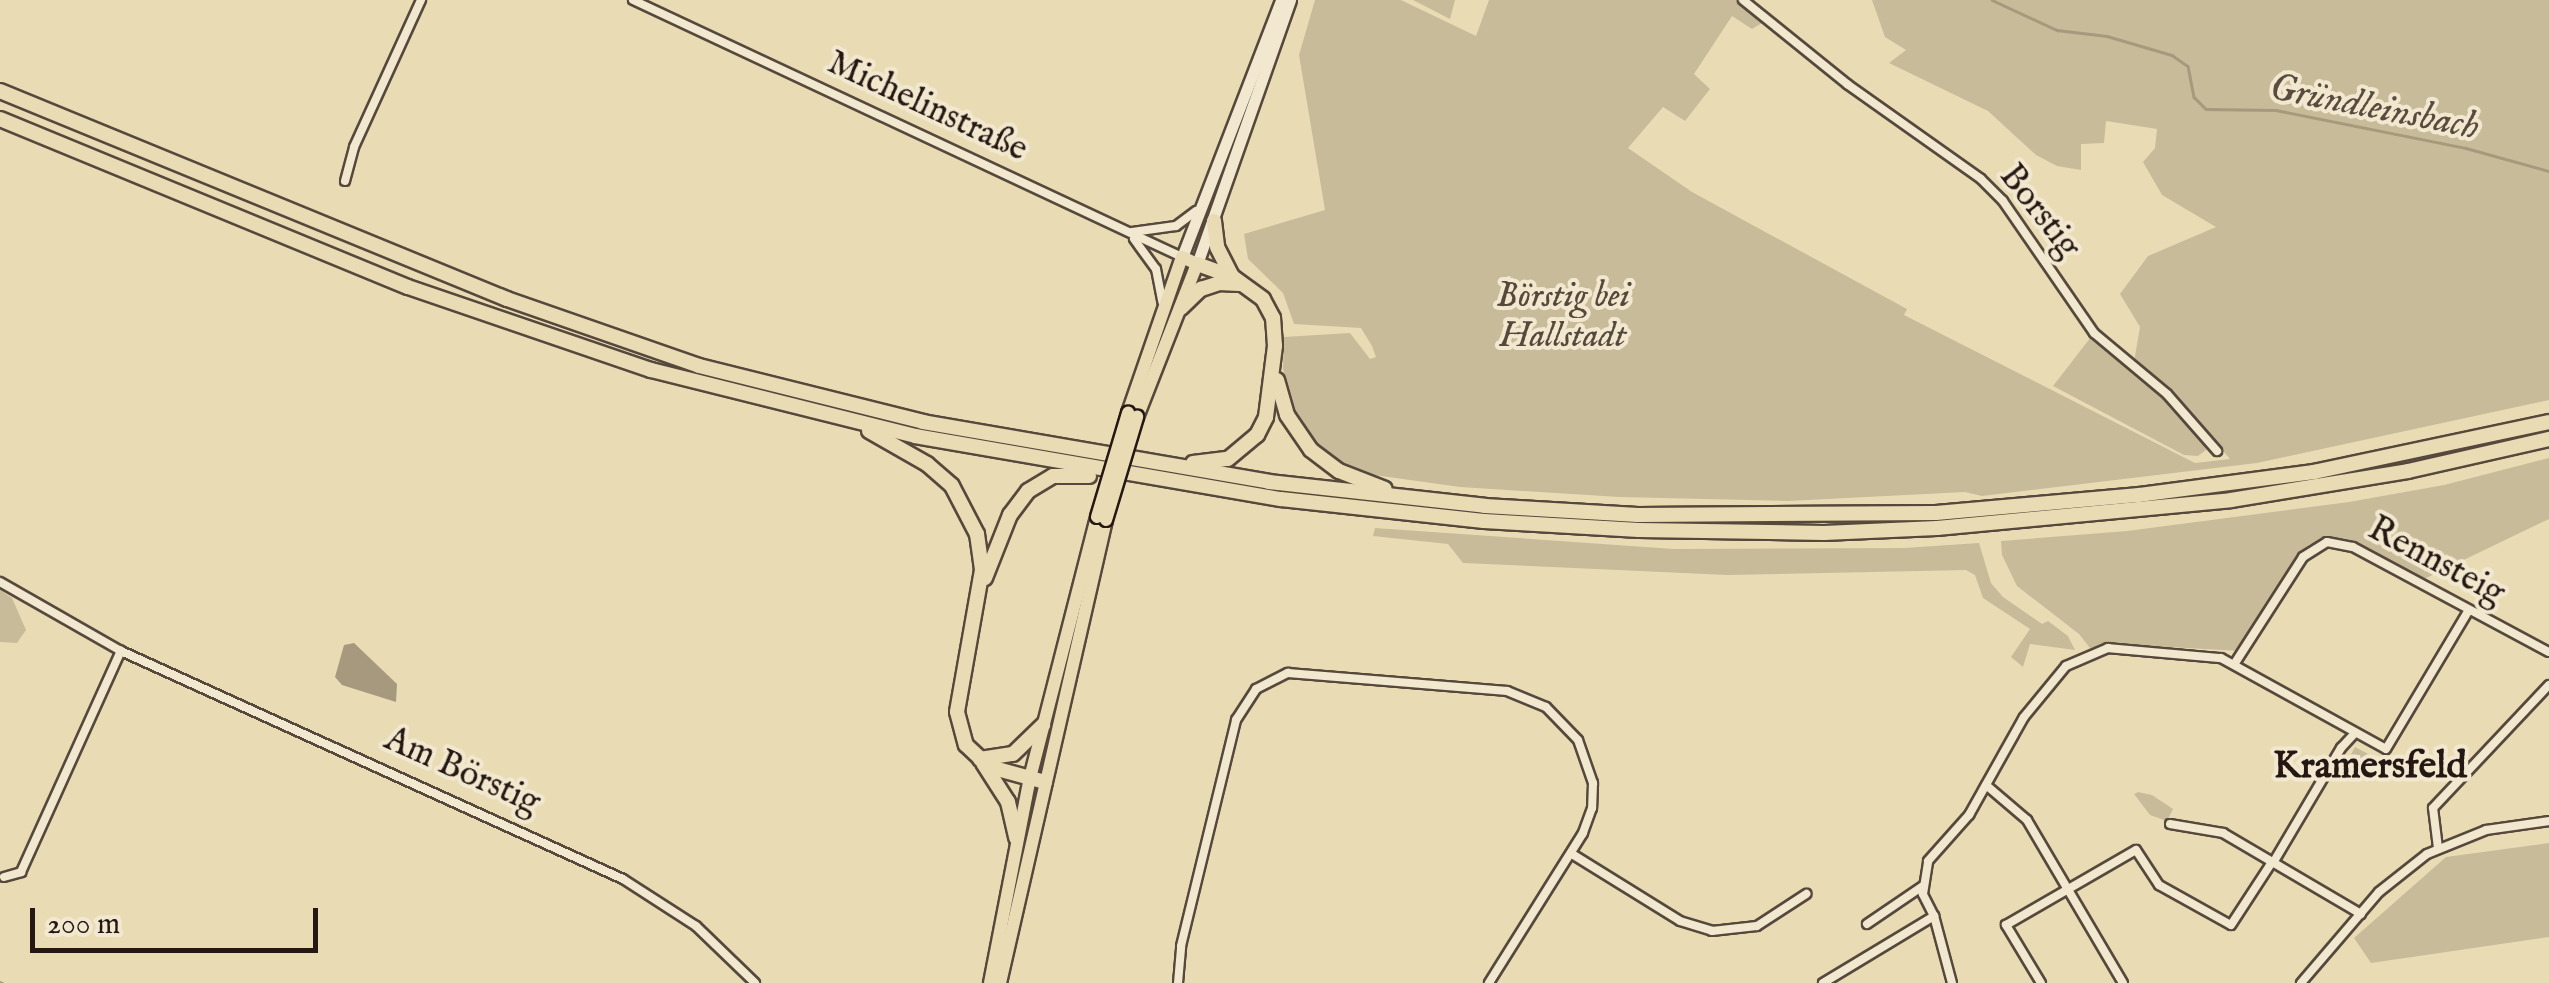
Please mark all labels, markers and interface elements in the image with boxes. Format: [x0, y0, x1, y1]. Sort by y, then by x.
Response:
street label: Michelinstraße [820, 42, 1034, 172]
water label: Gründleinsbach [2265, 66, 2483, 152]
street label: Borstig [1989, 157, 2089, 267]
park label: Börstig bei Hallstadt [1496, 276, 1630, 358]
street label: Rennsteig [2361, 509, 2511, 615]
street label: Am Börstig [378, 719, 546, 825]
district label: Kramersfeld [2273, 745, 2467, 791]
scale bar [35, 888, 322, 950]
text: 200 m [47, 906, 120, 944]

